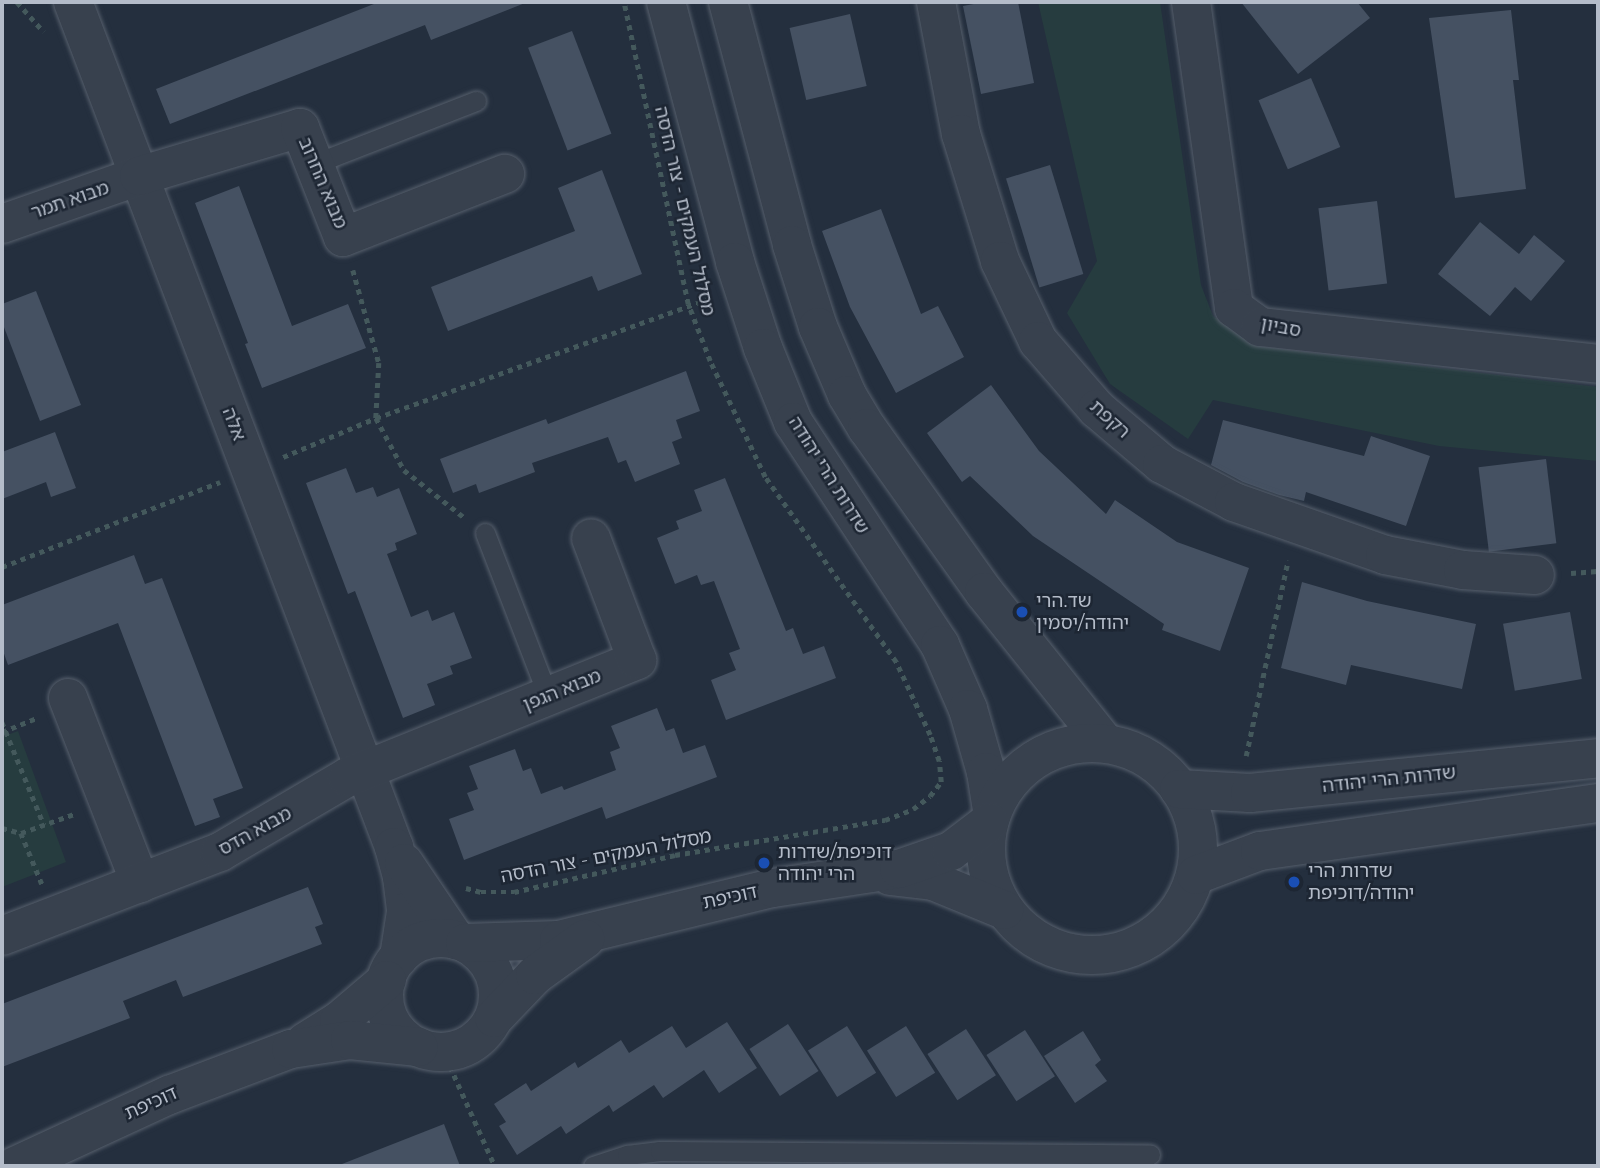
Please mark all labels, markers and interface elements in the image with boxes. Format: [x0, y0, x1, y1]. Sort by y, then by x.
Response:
street label: מסלול העמקים - צור הדסה [650, 104, 720, 318]
street label: מבוא החרוב [294, 134, 352, 232]
street label: מבוא תמר [28, 176, 112, 224]
street label: סביון [1259, 312, 1303, 342]
street label: רקפת [1085, 395, 1135, 443]
street label: אלה [217, 404, 251, 444]
street label: שדרות הרי יהודה [784, 412, 874, 538]
place label: שד.הרי יהודה/יסמין [1036, 590, 1129, 634]
marker: שד.הרי יהודה/יסמין [1014, 604, 1030, 620]
street label: מבוא הגפן [520, 664, 604, 716]
street label: שדרות הרי יהודה [1321, 761, 1457, 797]
street label: מבוא הדס [215, 802, 295, 860]
street label: מסלול העמקים - צור הדסה [499, 824, 713, 888]
place label: דוכיפת/שדרות הרי יהודה [778, 841, 892, 885]
marker: דוכיפת/שדרות הרי יהודה [756, 855, 772, 871]
place label: שדרות הרי יהודה/דוכיפת [1308, 860, 1414, 904]
marker: שדרות הרי יהודה/דוכיפת [1286, 874, 1302, 890]
street label: דוכיפת [701, 880, 759, 914]
street label: דוכיפת [121, 1081, 181, 1125]

